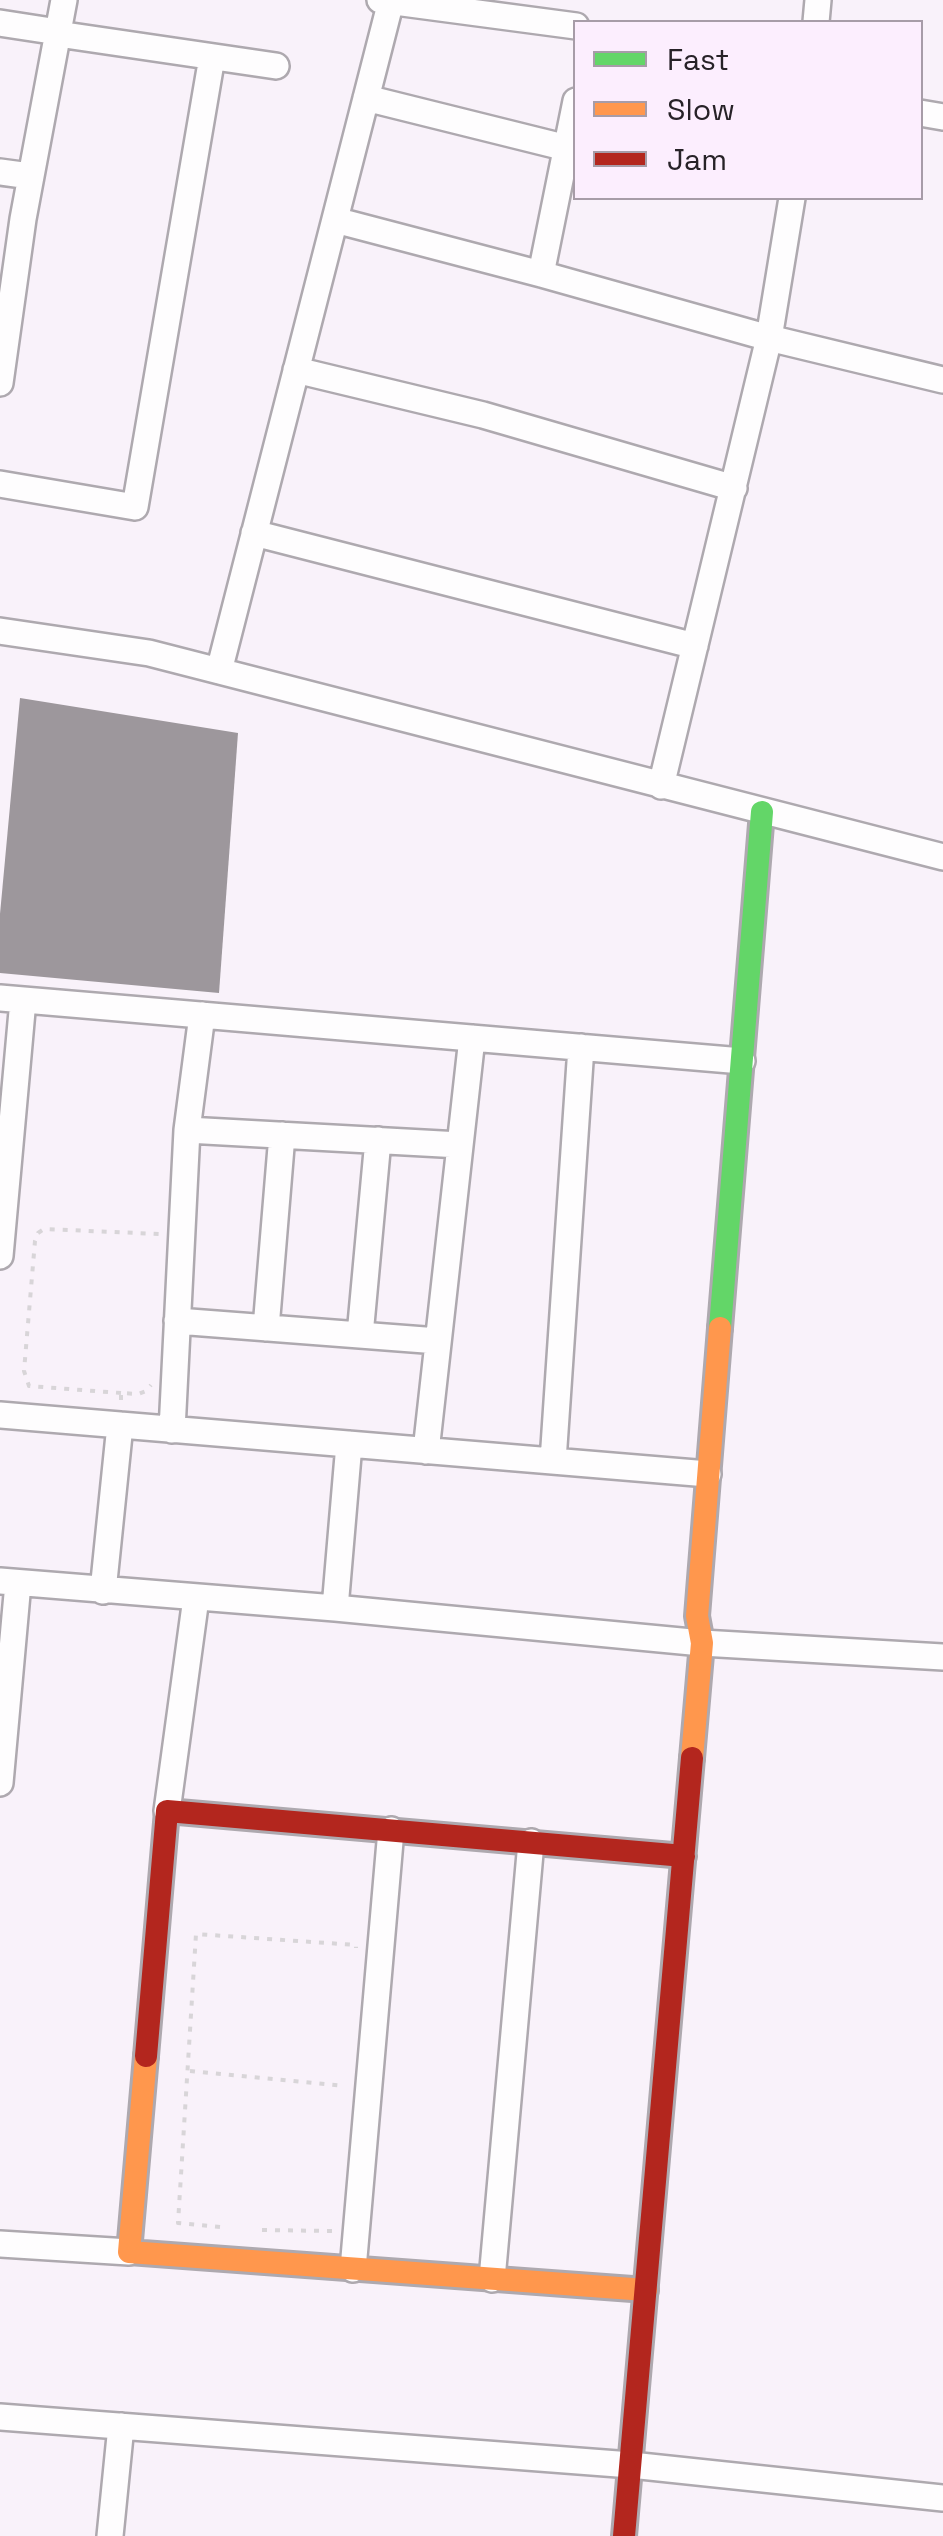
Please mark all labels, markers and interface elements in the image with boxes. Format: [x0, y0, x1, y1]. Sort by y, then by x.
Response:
legend [573, 20, 923, 200]
text: Fast [667, 40, 729, 79]
text: Slow [667, 90, 735, 129]
text: Jam [667, 140, 727, 179]

